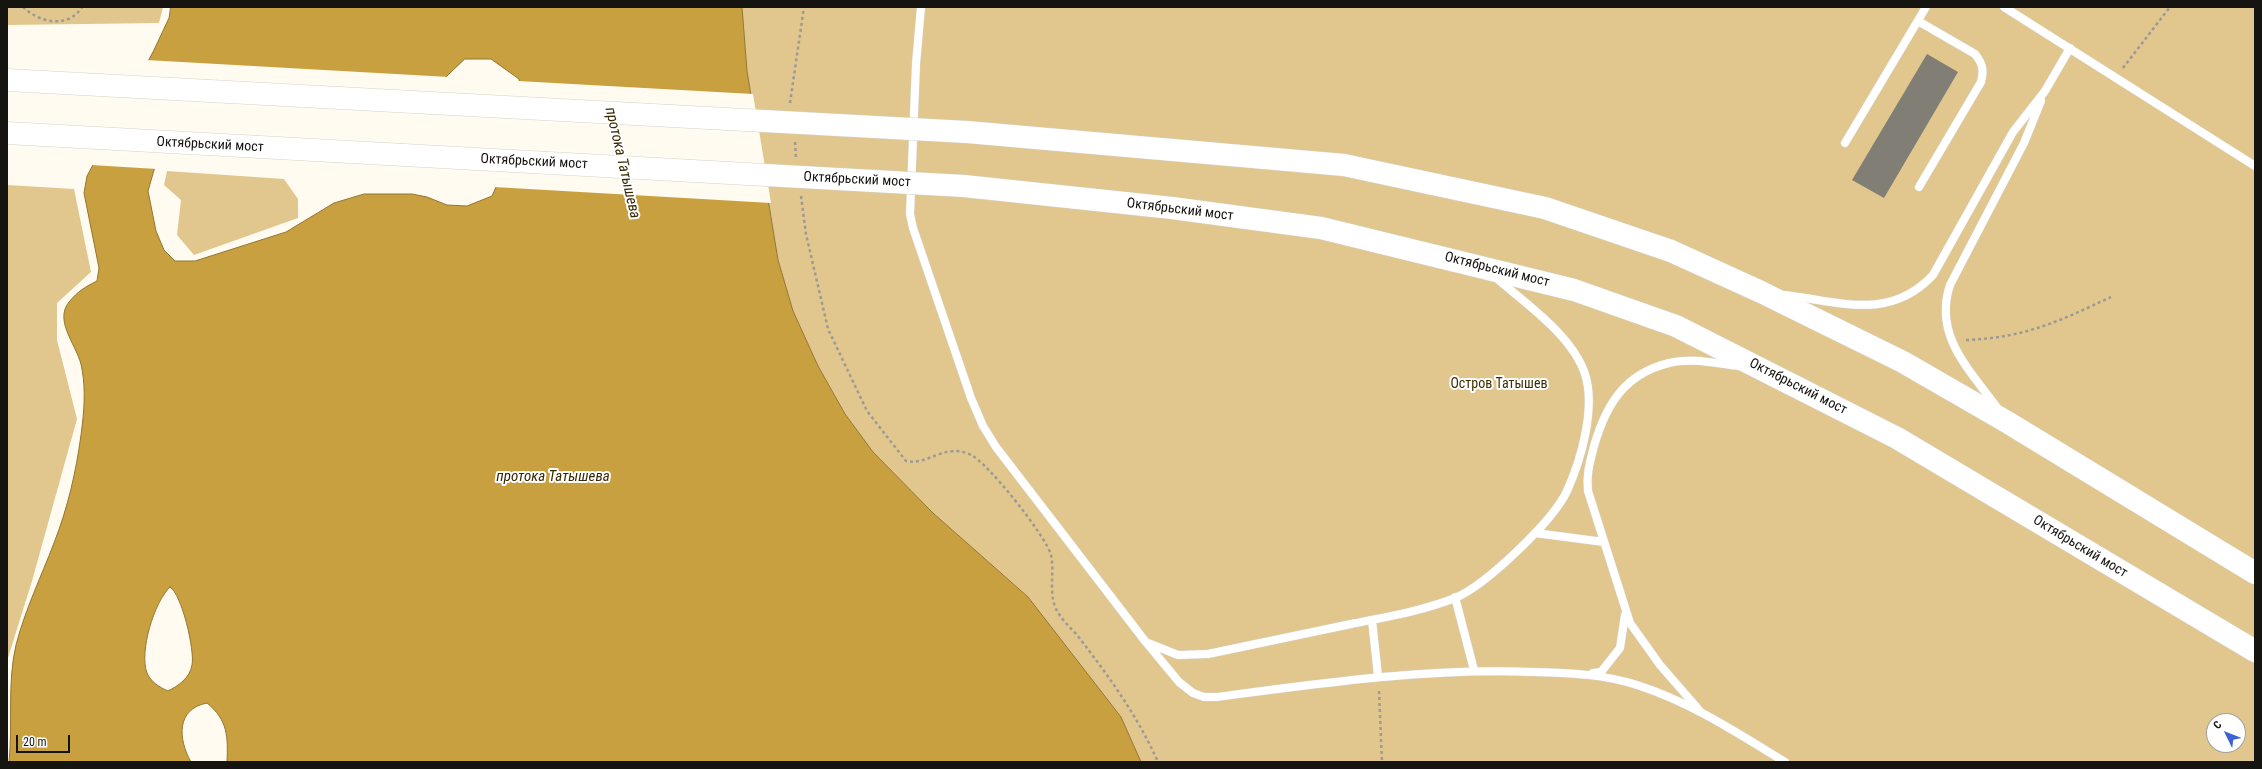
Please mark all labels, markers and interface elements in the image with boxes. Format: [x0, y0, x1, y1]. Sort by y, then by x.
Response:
water label: протока Татышева [600, 106, 644, 220]
street label: Октябрьский мост [156, 134, 264, 156]
street label: Октябрьский мост [480, 151, 588, 173]
street label: Октябрьский мост [803, 169, 911, 191]
street label: Октябрьский мост [1126, 195, 1234, 225]
street label: Октябрьский мост [1443, 249, 1551, 291]
street label: Октябрьский мост [1746, 355, 1850, 419]
park label: Остров Татышев [1450, 376, 1548, 392]
water label: протока Татышева [496, 468, 610, 486]
street label: Октябрьский мост [2030, 512, 2130, 582]
north arrow [2206, 713, 2246, 753]
text: С [2211, 718, 2224, 732]
scale bar [18, 727, 72, 753]
text: 20 m [23, 735, 47, 749]

